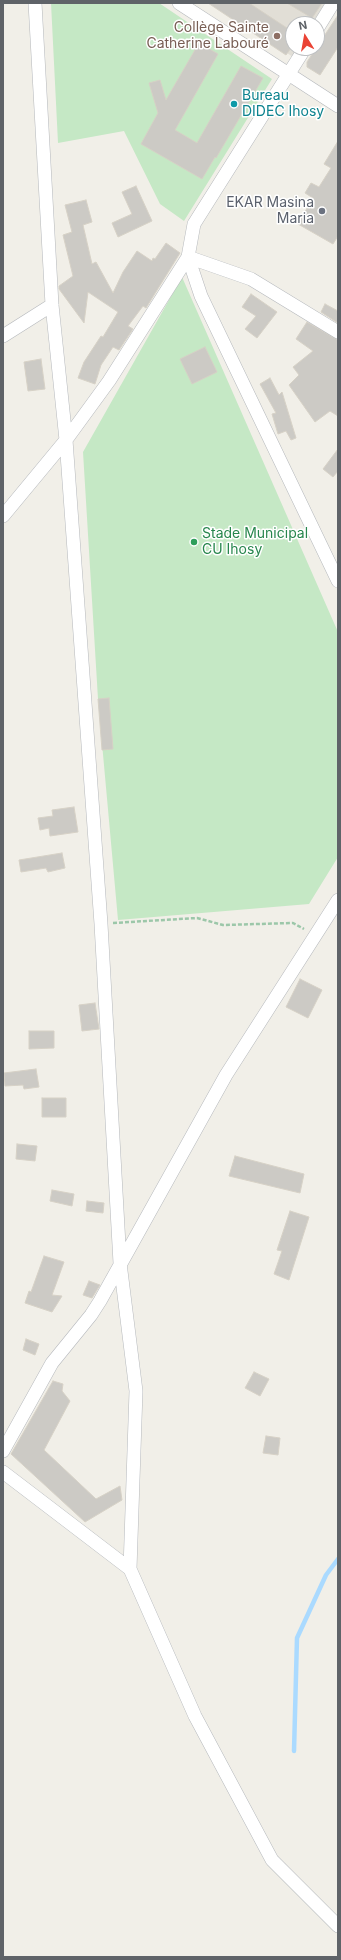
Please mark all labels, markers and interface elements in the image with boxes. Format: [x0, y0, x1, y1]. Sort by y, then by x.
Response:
north arrow [285, 16, 325, 56]
text: N [297, 18, 308, 33]
place label: Collège Sainte Catherine Labouré [146, 20, 269, 52]
marker: Collège Sainte Catherine Labouré [272, 31, 282, 41]
place label: Bureau DIDEC Ihosy [242, 88, 324, 120]
marker: Bureau DIDEC Ihosy [229, 99, 239, 109]
place label: EKAR Masina Maria [226, 195, 314, 228]
marker: EKAR Masina Maria [317, 206, 327, 216]
place label: Stade Municipal CU Ihosy [202, 526, 308, 558]
marker: Stade Municipal CU Ihosy [189, 537, 199, 547]

